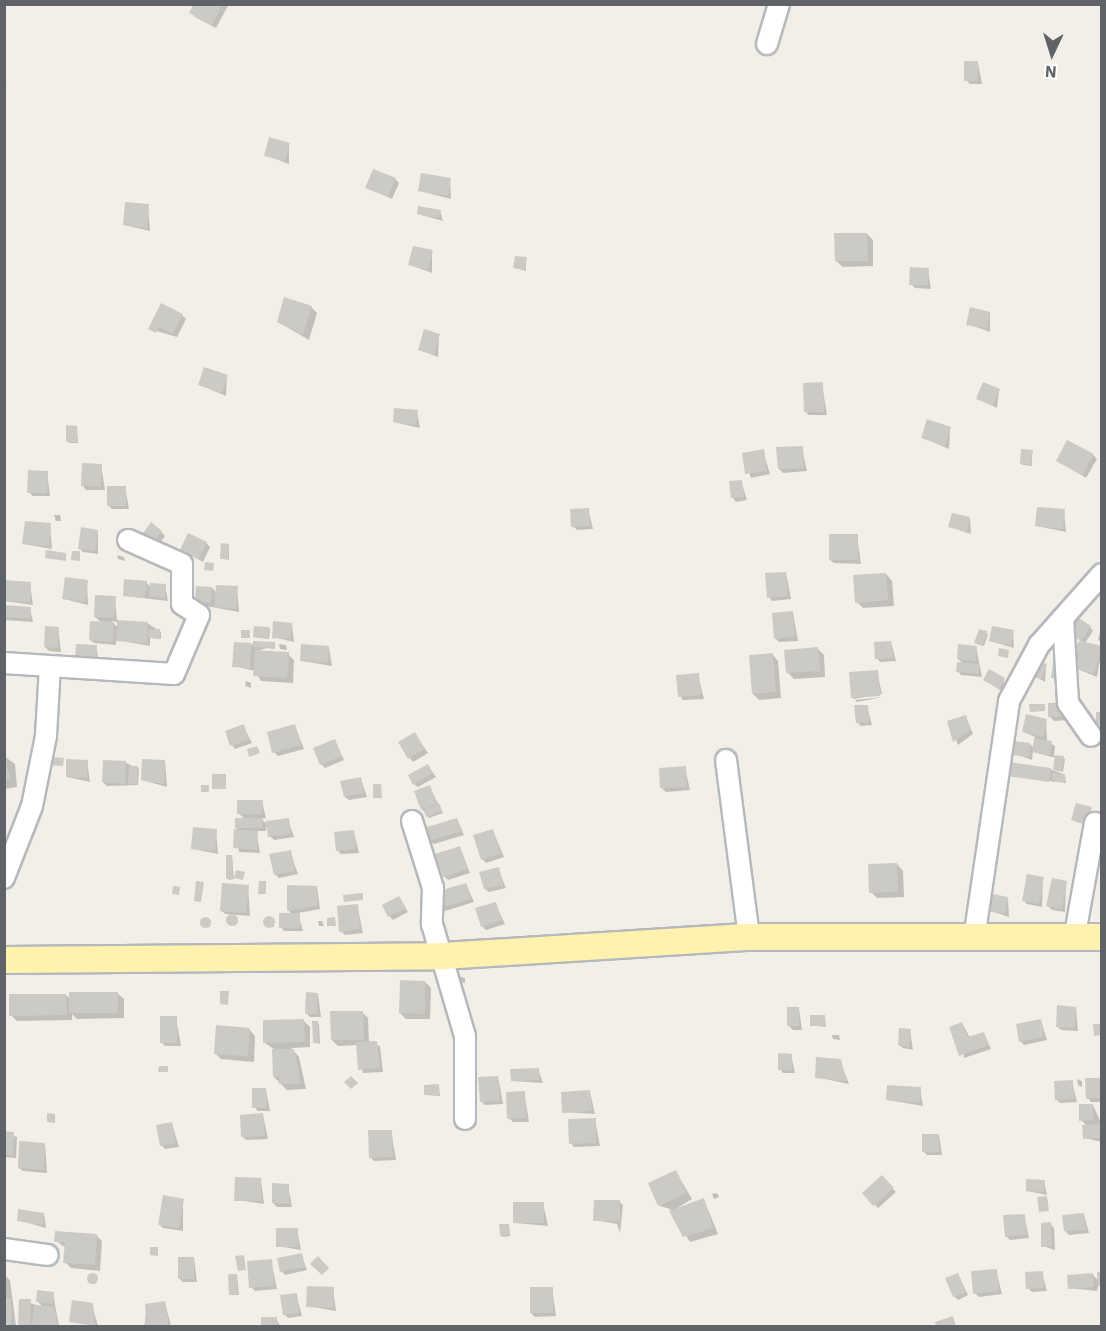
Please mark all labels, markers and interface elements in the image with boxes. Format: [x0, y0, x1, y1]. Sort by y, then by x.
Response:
north arrow [1022, 24, 1082, 84]
text: N [1044, 62, 1057, 82]

